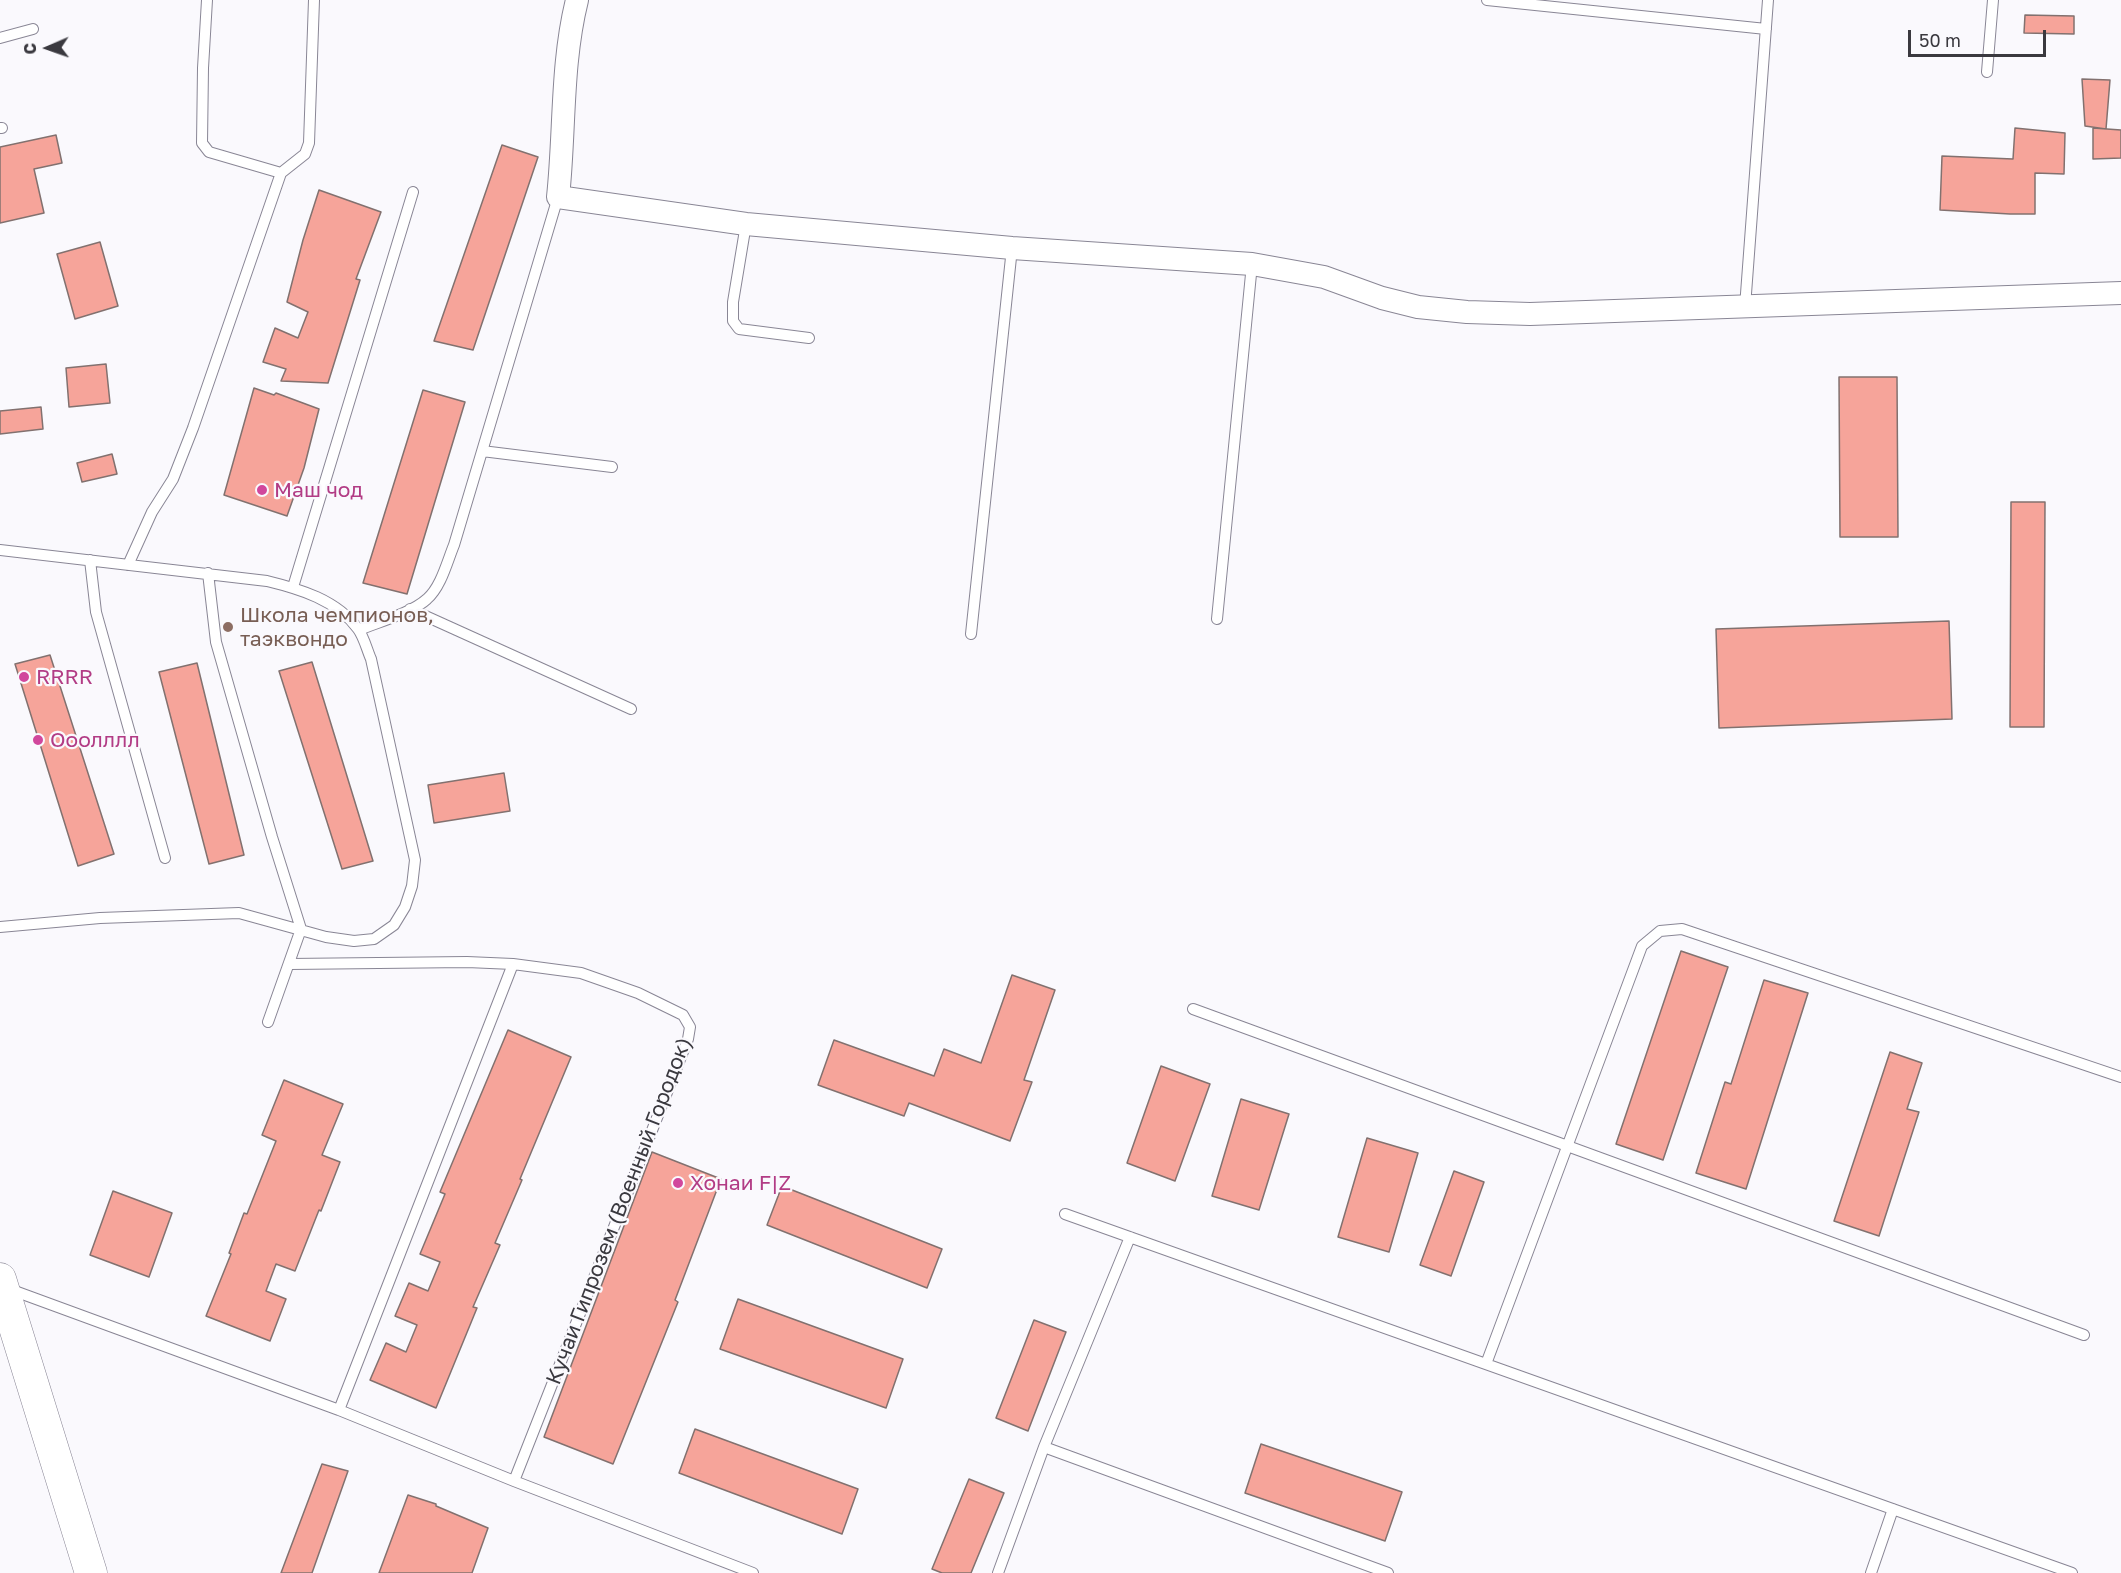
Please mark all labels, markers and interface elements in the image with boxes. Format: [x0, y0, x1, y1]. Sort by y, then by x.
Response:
north arrow [18, 18, 78, 78]
scale bar [1911, 18, 2049, 56]
text: 50 m [1919, 29, 1961, 51]
text: С [20, 43, 40, 55]
place label: Маш чод [274, 477, 363, 503]
marker: Маш чод [255, 483, 269, 497]
place label: Школа чемпионов, таэквондо [240, 602, 434, 652]
marker: Школа чемпионов, таэквондо [221, 620, 235, 634]
place label: RRRR [36, 664, 93, 690]
marker: RRRR [17, 670, 31, 684]
place label: Ооолллл [50, 727, 140, 753]
marker: Ооолллл [31, 733, 45, 747]
street label: Кучаи Гипрозем (Военный Городок) [541, 1034, 697, 1388]
place label: Хонаи F|Z [690, 1170, 791, 1196]
marker: Хонаи F|Z [671, 1176, 685, 1190]

